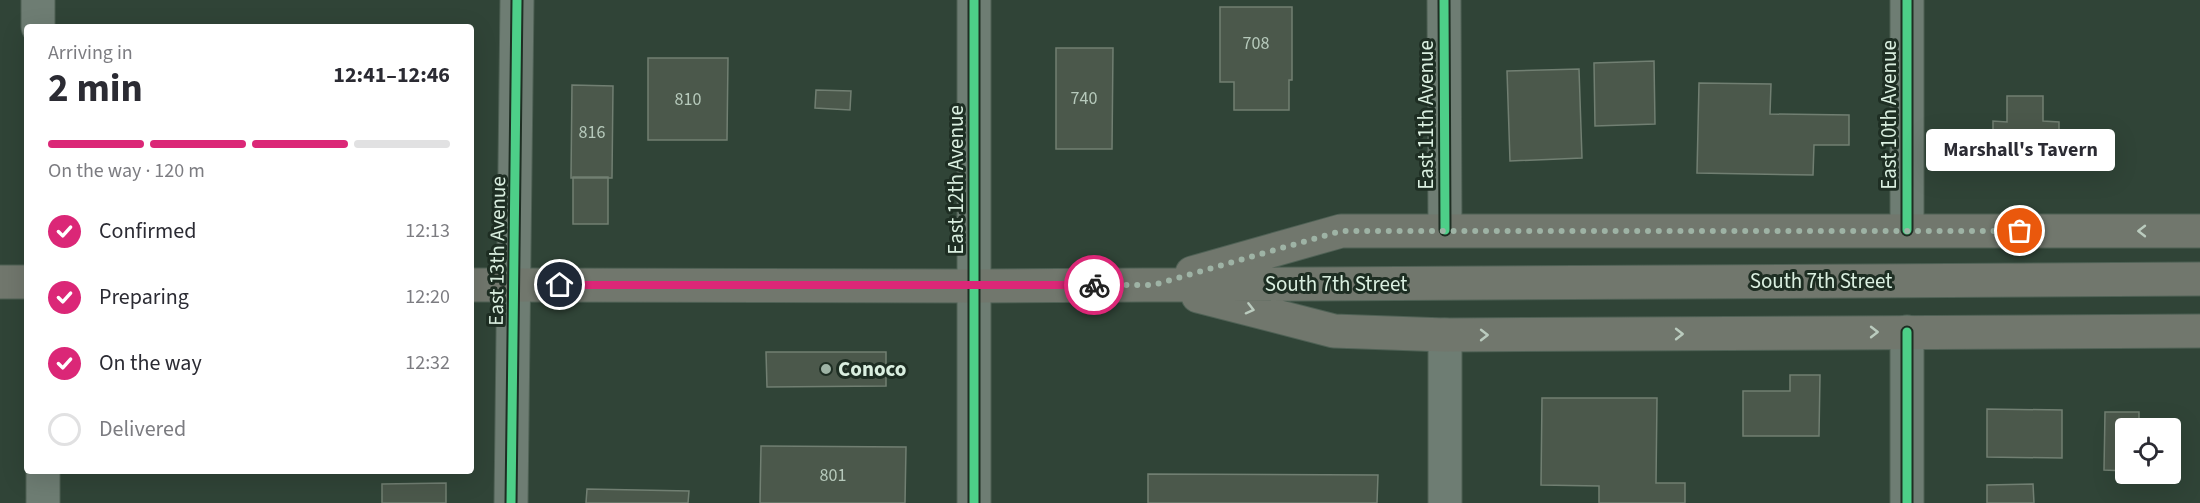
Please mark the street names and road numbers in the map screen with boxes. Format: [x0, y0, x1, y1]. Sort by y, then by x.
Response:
street label: East 11th Avenue [1411, 40, 1441, 190]
street label: East 10th Avenue [1874, 40, 1904, 190]
street label: East 12th Avenue [941, 105, 971, 255]
street label: East 13th Avenue [481, 176, 513, 326]
street label: South 7th Street [1750, 266, 1892, 296]
street label: South 7th Street [1265, 269, 1407, 299]

